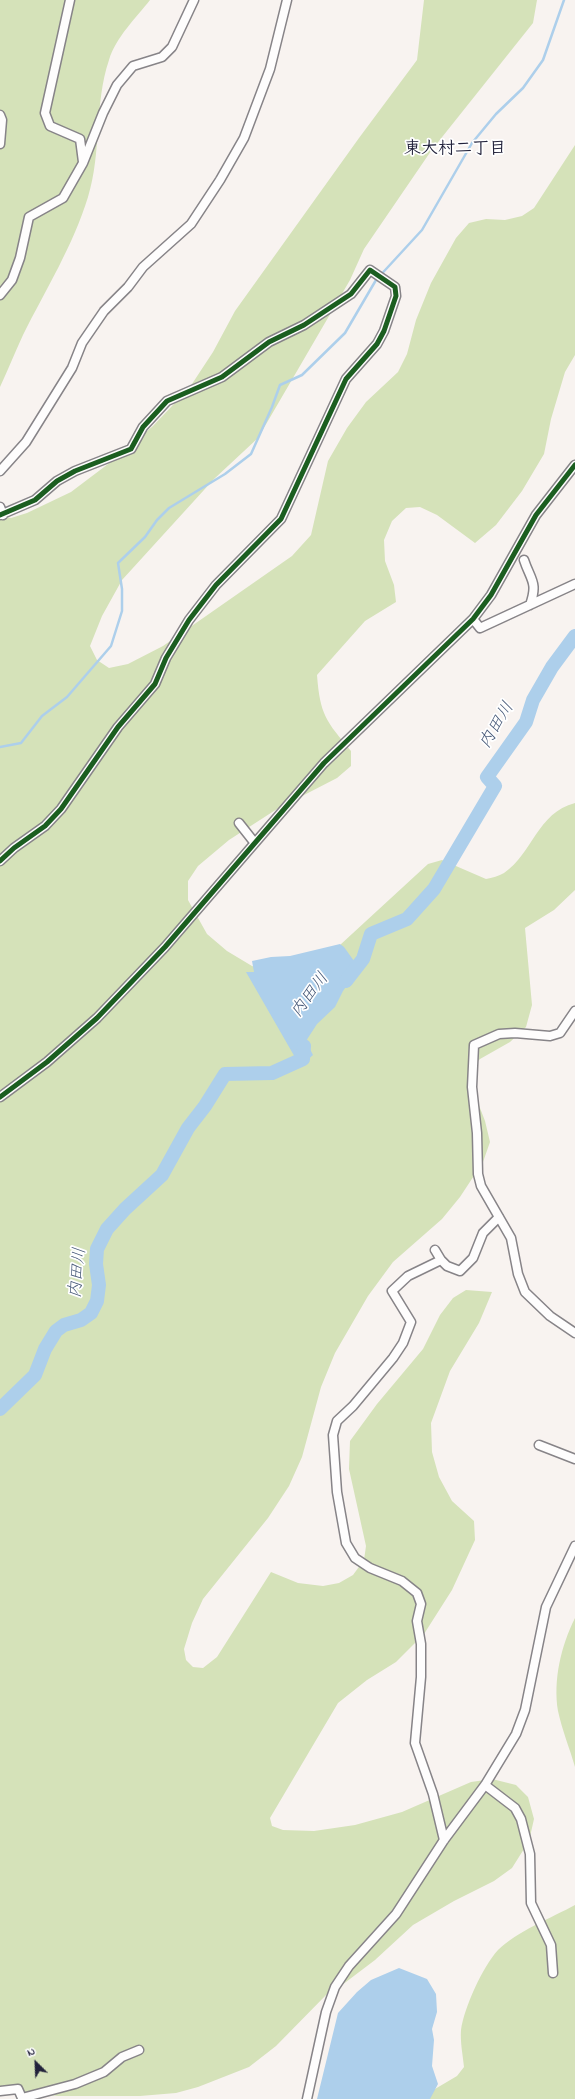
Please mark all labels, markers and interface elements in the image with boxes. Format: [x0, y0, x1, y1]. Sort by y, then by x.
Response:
district label: 東大村二丁目 [404, 140, 506, 160]
water label: 内田川 [476, 699, 520, 753]
water label: 内田川 [288, 969, 334, 1023]
water label: 内田川 [66, 1247, 92, 1299]
north arrow [16, 2043, 56, 2083]
text: N [24, 2043, 38, 2061]

